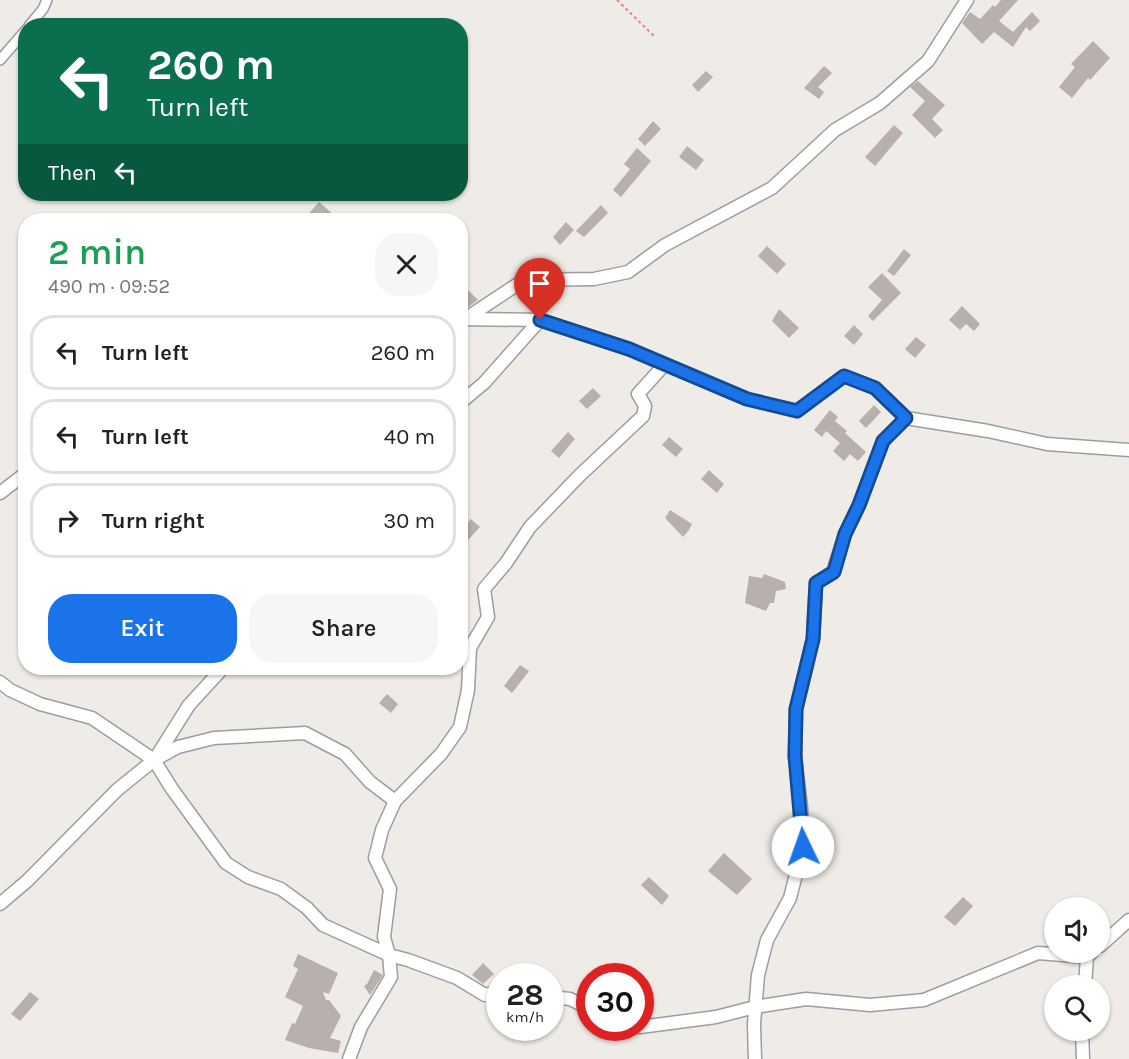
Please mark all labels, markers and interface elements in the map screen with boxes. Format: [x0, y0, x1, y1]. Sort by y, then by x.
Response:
text: 260 m [147, 40, 275, 90]
icon: left [48, 42, 126, 120]
text: Turn left [147, 91, 248, 123]
icon: left [109, 156, 142, 189]
text: Then [48, 160, 97, 186]
text: 2 min [48, 231, 146, 273]
button: close [375, 233, 438, 296]
pin [514, 258, 565, 320]
icon: arrive [523, 267, 556, 300]
text: 490 m · 09:52 [48, 275, 170, 298]
icon: left [51, 336, 84, 369]
text: Turn left [102, 340, 189, 366]
text: 260 m [371, 340, 435, 366]
icon: left [51, 420, 84, 453]
text: Turn left [102, 424, 189, 450]
text: 40 m [384, 424, 435, 450]
icon: right [51, 504, 84, 537]
text: Turn right [102, 508, 205, 534]
text: 30 m [383, 508, 435, 534]
button: Exit [48, 594, 237, 663]
button: Share [249, 594, 438, 663]
position arrow [771, 815, 835, 879]
map controls [1044, 897, 1110, 1041]
button: sound [1044, 897, 1110, 963]
speed limit sign: 30 [576, 963, 654, 1041]
button: search [1044, 975, 1110, 1041]
text: 28 [506, 977, 544, 1013]
text: km/h [506, 1008, 544, 1026]

